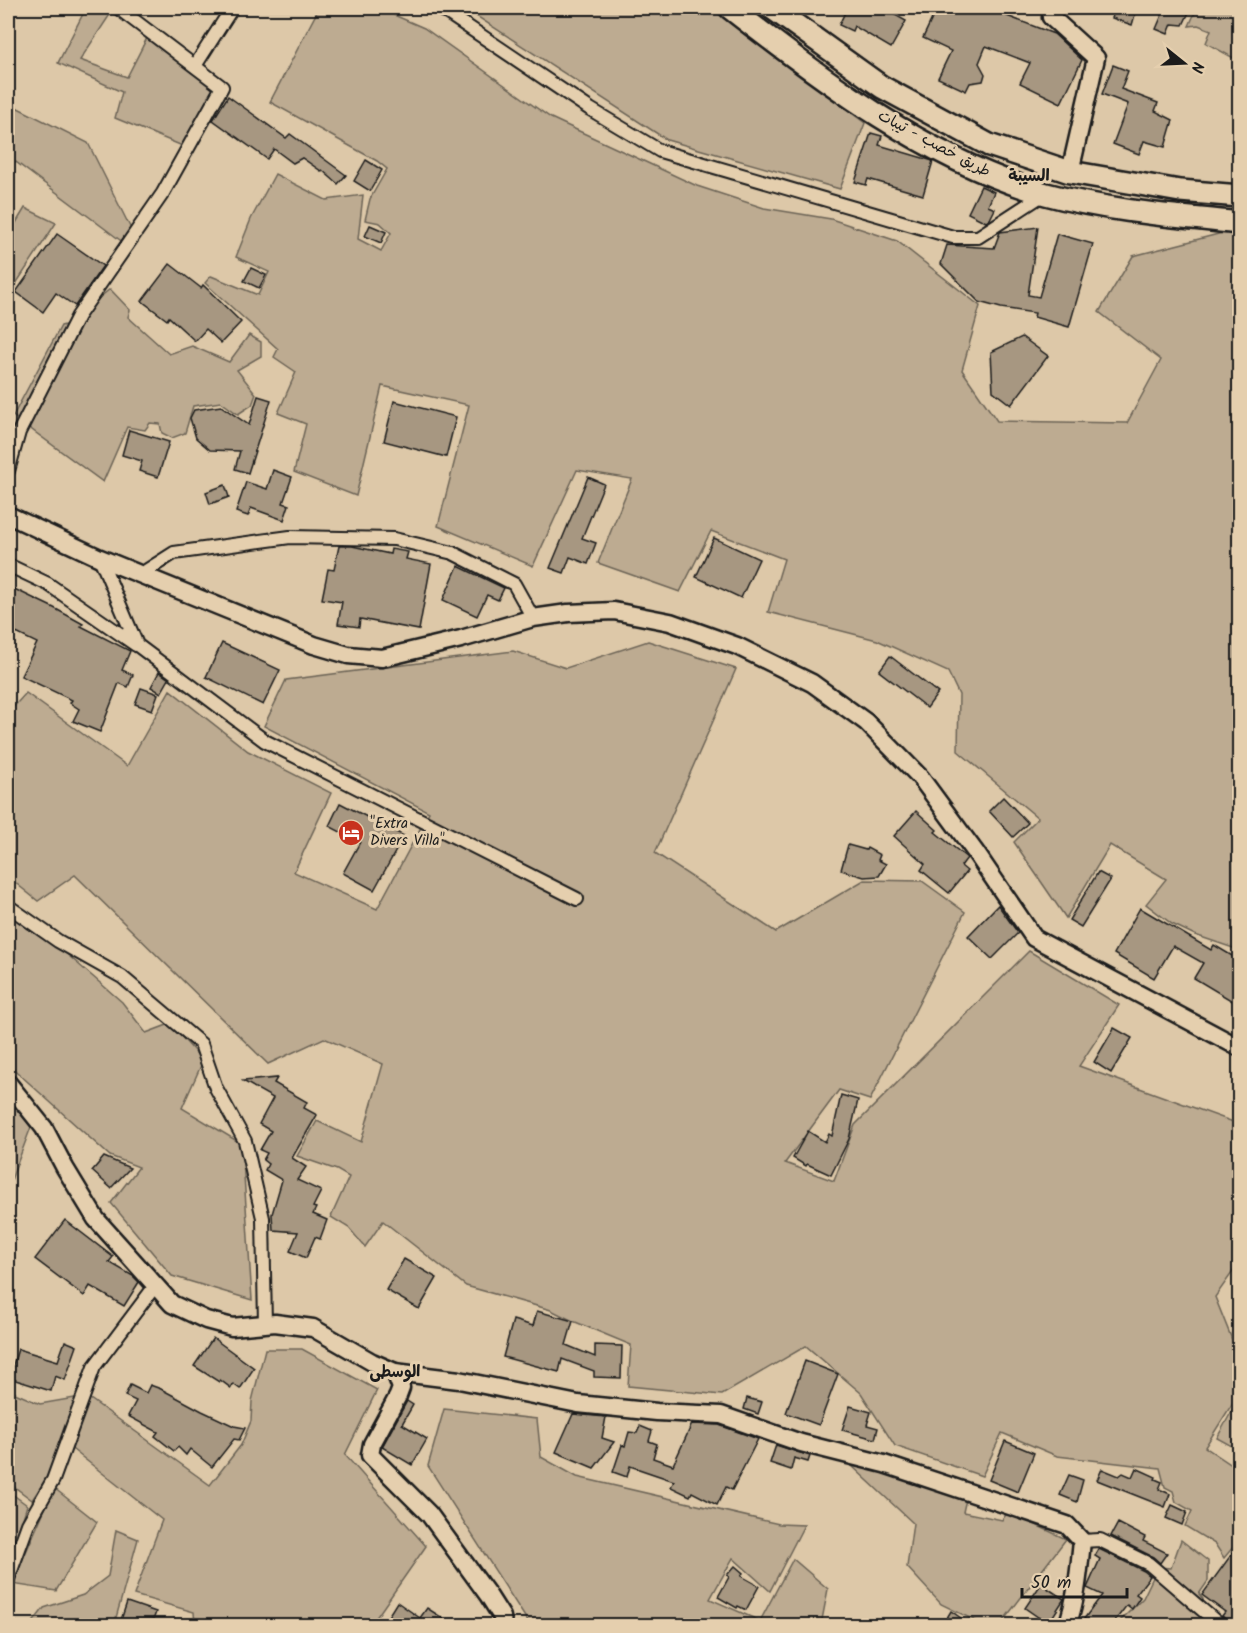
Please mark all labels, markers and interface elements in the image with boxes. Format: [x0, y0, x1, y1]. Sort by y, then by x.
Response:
north arrow [1154, 33, 1214, 93]
text: N [1183, 59, 1210, 76]
street label: طريق خصب - تيبات [873, 104, 995, 184]
district label: السيبة [1008, 164, 1050, 189]
place label: "Extra Divers Villa" [370, 812, 445, 853]
hotel icon: "Extra Divers Villa" [336, 818, 366, 848]
district label: الوسطى [370, 1360, 420, 1385]
scale bar [1022, 1561, 1127, 1599]
text: 50 m [1031, 1569, 1071, 1598]

